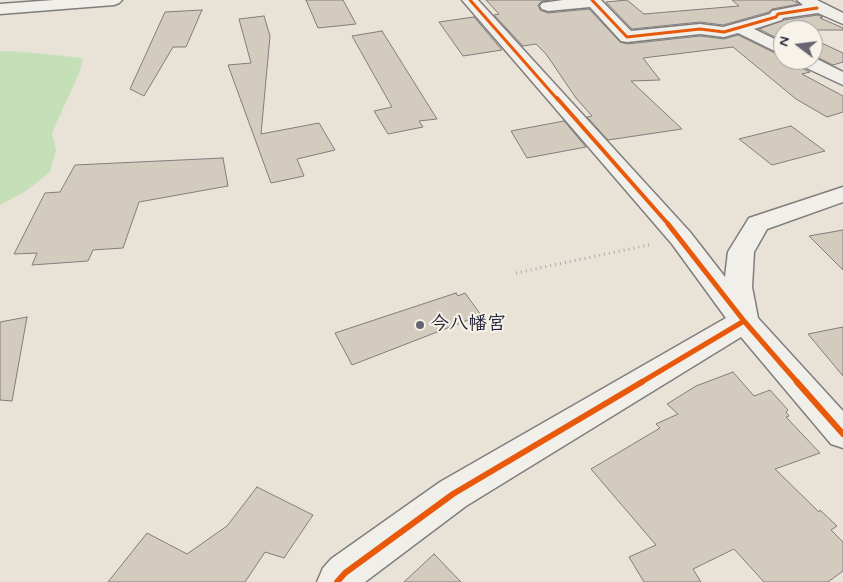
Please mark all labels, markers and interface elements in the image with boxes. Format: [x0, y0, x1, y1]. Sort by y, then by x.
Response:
north arrow [773, 20, 823, 70]
text: N [775, 35, 794, 48]
place label: 今八幡宮 [430, 314, 506, 336]
marker: 今八幡宮 [414, 319, 426, 331]

